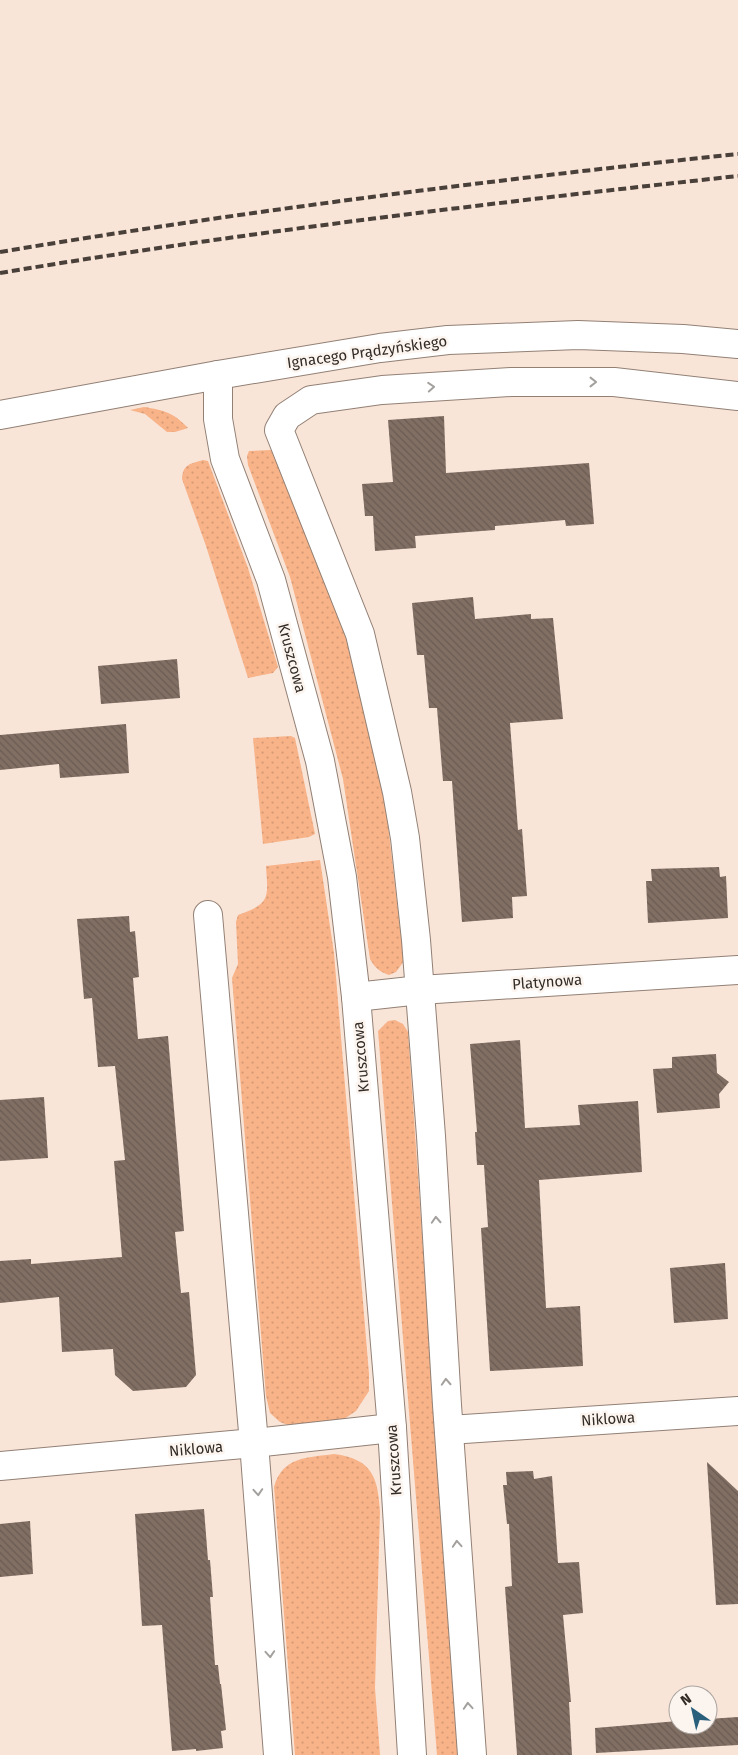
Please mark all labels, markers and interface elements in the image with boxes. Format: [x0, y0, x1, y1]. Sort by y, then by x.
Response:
street label: Ignacego Prądzyńskiego [286, 332, 448, 372]
one-way arrow [590, 377, 597, 387]
one-way arrow [427, 381, 435, 392]
street label: Kruszcowa [274, 621, 310, 695]
street label: Platynowa [511, 971, 583, 993]
street label: Kruszcowa [349, 1021, 373, 1093]
one-way arrow [430, 1216, 441, 1224]
one-way arrow [440, 1378, 451, 1386]
street label: Niklowa [580, 1408, 636, 1430]
street label: Kruszcowa [383, 1424, 405, 1496]
street label: Niklowa [168, 1438, 224, 1460]
one-way arrow [252, 1488, 263, 1496]
one-way arrow [452, 1540, 463, 1548]
one-way arrow [265, 1650, 276, 1658]
north arrow [668, 1685, 718, 1735]
text: N [677, 1690, 695, 1709]
one-way arrow [463, 1702, 474, 1710]

